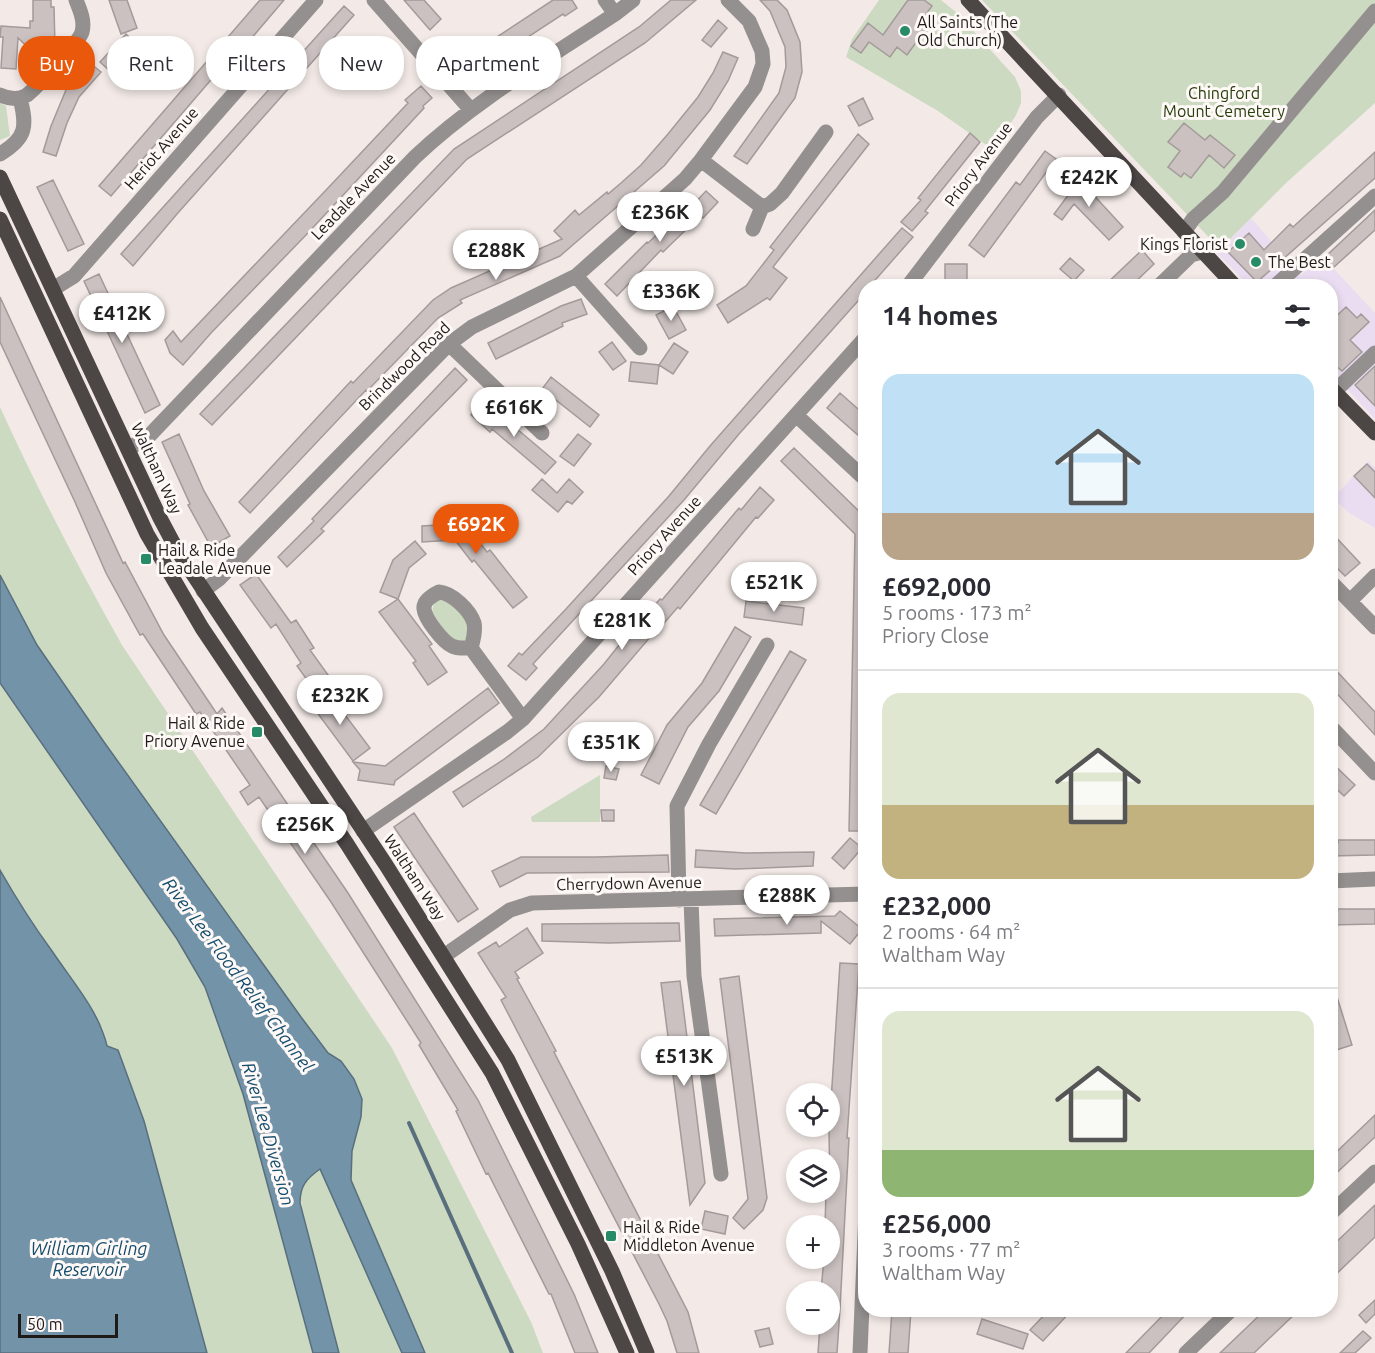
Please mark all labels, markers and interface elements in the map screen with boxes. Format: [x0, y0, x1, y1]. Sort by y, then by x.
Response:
place label: All Saints (The Old Church) [917, 13, 1018, 50]
marker: All Saints (The Old Church) [898, 24, 912, 38]
chip: Buy [18, 36, 95, 90]
chip: Rent [107, 36, 194, 90]
chip: Filters [206, 36, 307, 90]
chip: New [319, 36, 404, 90]
chip: Apartment [416, 36, 561, 90]
park label: Chingford Mount Cemetery [1163, 84, 1285, 120]
street label: Heriot Avenue [120, 103, 202, 193]
street label: Priory Avenue [941, 118, 1015, 210]
street label: Leadale Avenue [307, 149, 399, 243]
pin: £242K [1047, 157, 1131, 208]
text: £242K [1060, 165, 1118, 188]
pin: £236K [618, 192, 702, 243]
text: £236K [631, 200, 689, 223]
pin: £288K [454, 230, 538, 281]
place label: Kings Florist [1140, 235, 1229, 253]
marker: Kings Florist [1233, 237, 1247, 251]
text: £288K [467, 238, 525, 261]
place label: The Best [1268, 253, 1331, 271]
marker: The Best [1249, 255, 1263, 269]
pin: £336K [629, 271, 713, 322]
text: £336K [642, 279, 700, 302]
pin: £412K [80, 293, 164, 344]
icon: filters [1281, 299, 1314, 332]
text: £412K [93, 301, 151, 324]
text: 14 homes [882, 301, 998, 330]
street label: Brindwood Road [355, 318, 453, 414]
pin: £616K [472, 387, 556, 438]
text: £616K [485, 395, 543, 418]
icon: home [1044, 413, 1152, 521]
street label: Waltham Way [128, 420, 186, 517]
street label: Priory Avenue [624, 492, 704, 578]
pin: £692K [434, 504, 518, 555]
text: £692K [447, 512, 505, 535]
place label: Hail & Ride Leadale Avenue [158, 541, 271, 577]
marker: Hail & Ride Leadale Avenue [139, 552, 153, 566]
pin: £521K [732, 562, 816, 613]
text: £521K [745, 570, 803, 593]
text: £692,000 [882, 572, 991, 601]
pin: £281K [580, 600, 664, 651]
text: 5 rooms · 173 m² [882, 601, 1032, 624]
text: £281K [593, 608, 651, 631]
text: Priory Close [882, 624, 989, 647]
pin: £232K [298, 675, 382, 726]
text: £232K [311, 683, 369, 706]
place label: Hail & Ride Priory Avenue [144, 714, 245, 750]
pin: £351K [569, 722, 653, 773]
marker: Hail & Ride Priory Avenue [250, 725, 264, 739]
text: £351K [582, 730, 640, 753]
icon: home [1044, 732, 1152, 840]
pin: £256K [263, 804, 347, 855]
text: £256K [276, 812, 334, 835]
street label: Waltham Way [381, 831, 450, 923]
street label: Cherrydown Avenue [556, 873, 702, 893]
water label: River Lee Flood Relief Channel [159, 874, 318, 1076]
pin: £288K [745, 875, 829, 926]
text: £288K [758, 883, 816, 906]
text: £232,000 [882, 891, 991, 920]
text: 2 rooms · 64 m² [882, 920, 1020, 943]
text: Waltham Way [882, 943, 1005, 966]
pin: £513K [642, 1036, 726, 1087]
text: £513K [655, 1044, 713, 1067]
icon: home [1044, 1050, 1152, 1158]
water label: River Lee Diversion [239, 1060, 299, 1208]
map controls [786, 1083, 840, 1335]
button: locate [786, 1083, 840, 1137]
button: layers [786, 1149, 840, 1203]
text: £256,000 [882, 1209, 991, 1238]
button: + [786, 1215, 840, 1269]
place label: Hail & Ride Middleton Avenue [623, 1218, 755, 1254]
marker: Hail & Ride Middleton Avenue [604, 1229, 618, 1243]
water label: William Girling Reservoir [31, 1238, 147, 1279]
text: 3 rooms · 77 m² [882, 1238, 1020, 1261]
text: Waltham Way [882, 1261, 1005, 1284]
button: − [786, 1281, 840, 1335]
scale bar [18, 1311, 118, 1338]
text: 50 m [27, 1315, 63, 1333]

